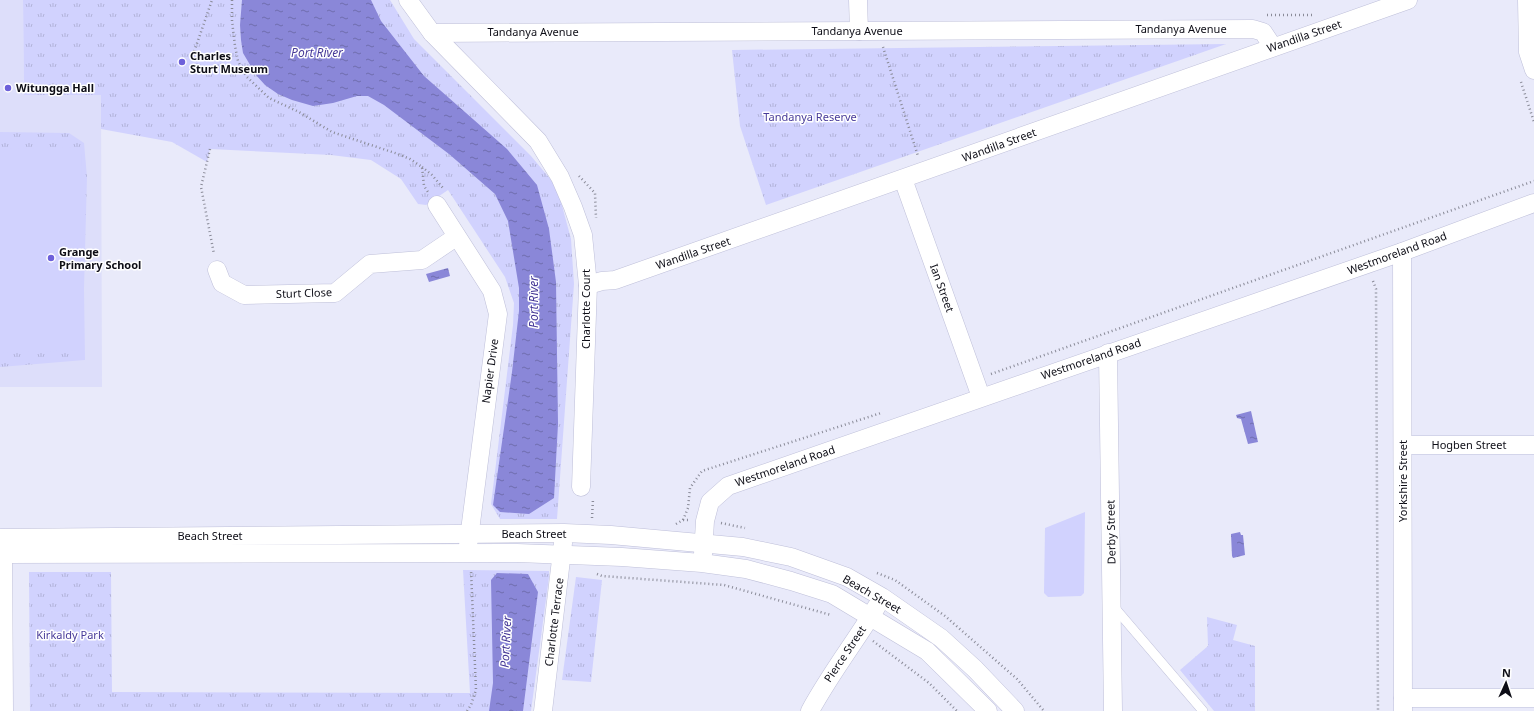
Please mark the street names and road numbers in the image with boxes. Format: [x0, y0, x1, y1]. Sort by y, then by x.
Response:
street label: Wandilla Street [1265, 16, 1343, 55]
street label: Tandanya Avenue [1135, 21, 1227, 36]
street label: Tandanya Avenue [811, 23, 903, 38]
street label: Tandanya Avenue [487, 24, 579, 39]
street label: Wandilla Street [960, 124, 1038, 165]
street label: Westmoreland Road [1345, 228, 1449, 277]
street label: Wandilla Street [654, 233, 732, 272]
street label: Ian Street [927, 262, 958, 314]
street label: Charlotte Court [578, 269, 593, 349]
street label: Sturt Close [276, 284, 332, 301]
street label: Westmoreland Road [1039, 334, 1143, 383]
street label: Napier Drive [478, 338, 501, 404]
street label: Hogben Street [1432, 437, 1506, 452]
street label: Yorkshire Street [1395, 440, 1410, 522]
street label: Westmoreland Road [733, 441, 837, 490]
street label: Derby Street [1102, 500, 1119, 564]
street label: Beach Street [501, 526, 567, 541]
street label: Beach Street [177, 528, 243, 543]
street label: Beach Street [840, 571, 904, 616]
street label: Charlotte Terrace [541, 577, 566, 667]
street label: Pierce Street [820, 623, 869, 685]

